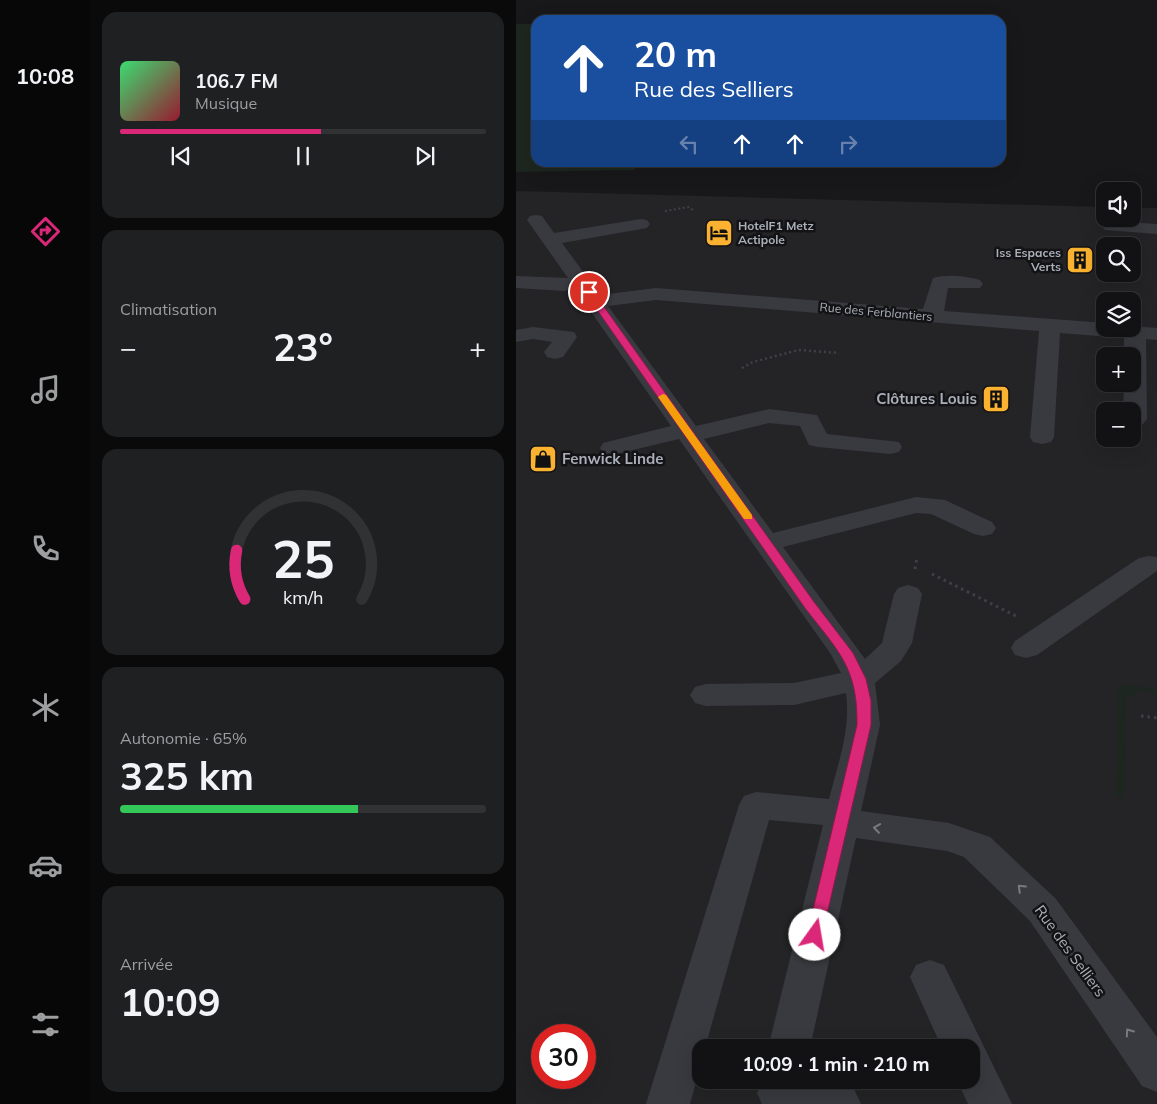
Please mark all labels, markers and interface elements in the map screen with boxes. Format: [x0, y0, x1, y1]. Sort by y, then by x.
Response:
text: 20 m [634, 32, 717, 76]
icon: ahead [551, 35, 616, 100]
text: 10:08 [16, 62, 74, 90]
text: 106.7 FM [195, 69, 278, 93]
text: Rue des Selliers [634, 75, 794, 103]
text: Musique [195, 93, 257, 113]
icon: left [675, 130, 703, 158]
icon: ahead [728, 130, 756, 158]
icon: ahead [781, 130, 809, 158]
icon: right [834, 130, 862, 158]
icon: previous [167, 142, 195, 170]
icon: pause [289, 142, 317, 170]
icon: next [411, 142, 439, 170]
map controls [1096, 182, 1141, 447]
button: sound [1096, 182, 1141, 227]
icon: directions [28, 214, 63, 249]
hotel icon: HotelF1 Metz Actipole [704, 218, 734, 248]
place label: HotelF1 Metz Actipole [738, 218, 814, 247]
button: search [1096, 237, 1141, 282]
place label: Iss Espaces Verts [996, 245, 1061, 274]
building icon: Iss Espaces Verts [1065, 245, 1095, 275]
pin [568, 271, 610, 313]
icon: arrive [575, 278, 603, 306]
button: layers [1096, 292, 1141, 337]
text: Climatisation [120, 299, 217, 319]
street label: Rue des Ferblantiers [819, 299, 933, 324]
text: 23° [273, 323, 333, 371]
text: − [120, 330, 137, 365]
text: + [469, 330, 486, 365]
button: + [1096, 347, 1141, 392]
icon: music [28, 372, 63, 407]
building icon: Clôtures Louis [981, 384, 1011, 414]
place label: Clôtures Louis [876, 389, 977, 408]
button: − [1096, 402, 1141, 447]
shop icon: Fenwick Linde [528, 444, 558, 474]
place label: Fenwick Linde [562, 449, 664, 468]
text: 25 [272, 526, 334, 591]
icon: phone [28, 531, 63, 566]
text: km/h [283, 586, 323, 608]
icon: climate [28, 690, 63, 725]
text: Autonomie · 65% [120, 728, 247, 748]
text: 325 km [120, 752, 254, 800]
one-way arrow [873, 823, 882, 833]
icon: car [28, 848, 63, 883]
one-way arrow [1018, 885, 1027, 894]
street label: Rue des Selliers [1031, 901, 1110, 1000]
position arrow [788, 908, 840, 960]
text: Arrivée [120, 954, 173, 974]
text: 10:09 [120, 978, 221, 1026]
icon: filters [28, 1007, 63, 1042]
speed limit sign: 30 [531, 1024, 596, 1089]
one-way arrow [1126, 1028, 1135, 1038]
text: 10:09 · 1 min · 210 m [742, 1052, 930, 1076]

